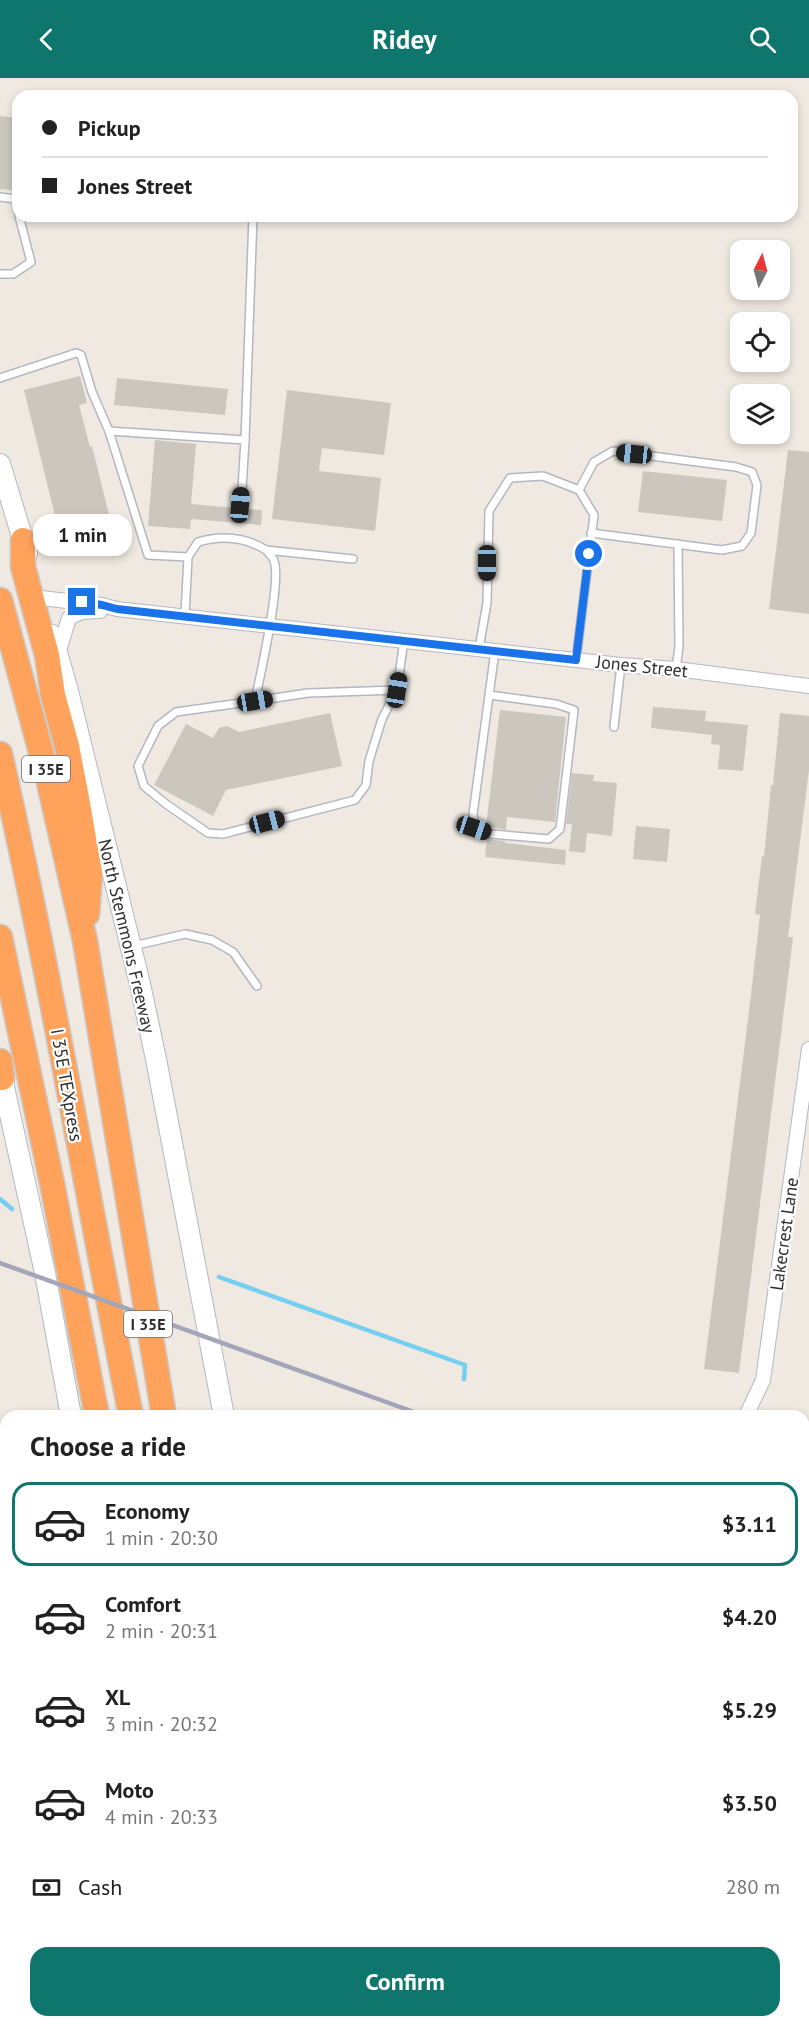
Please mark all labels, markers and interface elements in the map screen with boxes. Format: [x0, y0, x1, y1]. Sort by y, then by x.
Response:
text: Ridey [372, 22, 437, 56]
icon: back [30, 23, 63, 56]
icon: search [746, 23, 779, 56]
text: Pickup [78, 114, 141, 142]
text: Jones Street [78, 172, 192, 200]
north arrow [730, 240, 790, 300]
map controls [730, 240, 790, 444]
button: locate [730, 312, 790, 372]
button: layers [730, 384, 790, 444]
car [615, 443, 653, 465]
car [230, 486, 250, 524]
callout: 1 min [32, 515, 132, 557]
text: 1 min [58, 522, 107, 548]
route start [575, 540, 602, 567]
car [478, 545, 496, 581]
route end [68, 588, 95, 615]
street label: Jones Street [594, 650, 689, 682]
car [385, 671, 409, 709]
car [236, 689, 274, 713]
road number: I 35E [22, 756, 70, 782]
car [247, 809, 287, 835]
car [454, 814, 494, 842]
street label: North Stemmons Freeway [93, 837, 161, 1036]
street label: I 35E TEXpress [46, 1027, 88, 1143]
street label: Lakecrest Lane [765, 1176, 803, 1292]
road number: I 35E [124, 1311, 172, 1337]
text: Choose a ride [30, 1429, 186, 1463]
icon: car [33, 1497, 87, 1551]
text: Economy [105, 1497, 189, 1525]
text: $3.11 [722, 1510, 777, 1538]
text: 1 min · 20:30 [105, 1525, 218, 1551]
icon: car [33, 1590, 87, 1644]
text: Comfort [105, 1590, 181, 1618]
text: $4.20 [722, 1603, 777, 1631]
text: 2 min · 20:31 [105, 1618, 218, 1644]
icon: car [33, 1683, 87, 1737]
text: XL [105, 1683, 130, 1711]
text: $5.29 [722, 1696, 777, 1724]
text: 3 min · 20:32 [105, 1711, 218, 1737]
icon: car [33, 1776, 87, 1830]
text: Moto [105, 1776, 154, 1804]
text: $3.50 [722, 1789, 777, 1817]
text: 4 min · 20:33 [105, 1804, 218, 1830]
icon: cash [30, 1871, 63, 1904]
text: Cash [78, 1873, 122, 1901]
text: 280 m [726, 1874, 780, 1900]
button: Confirm [30, 1947, 780, 2016]

